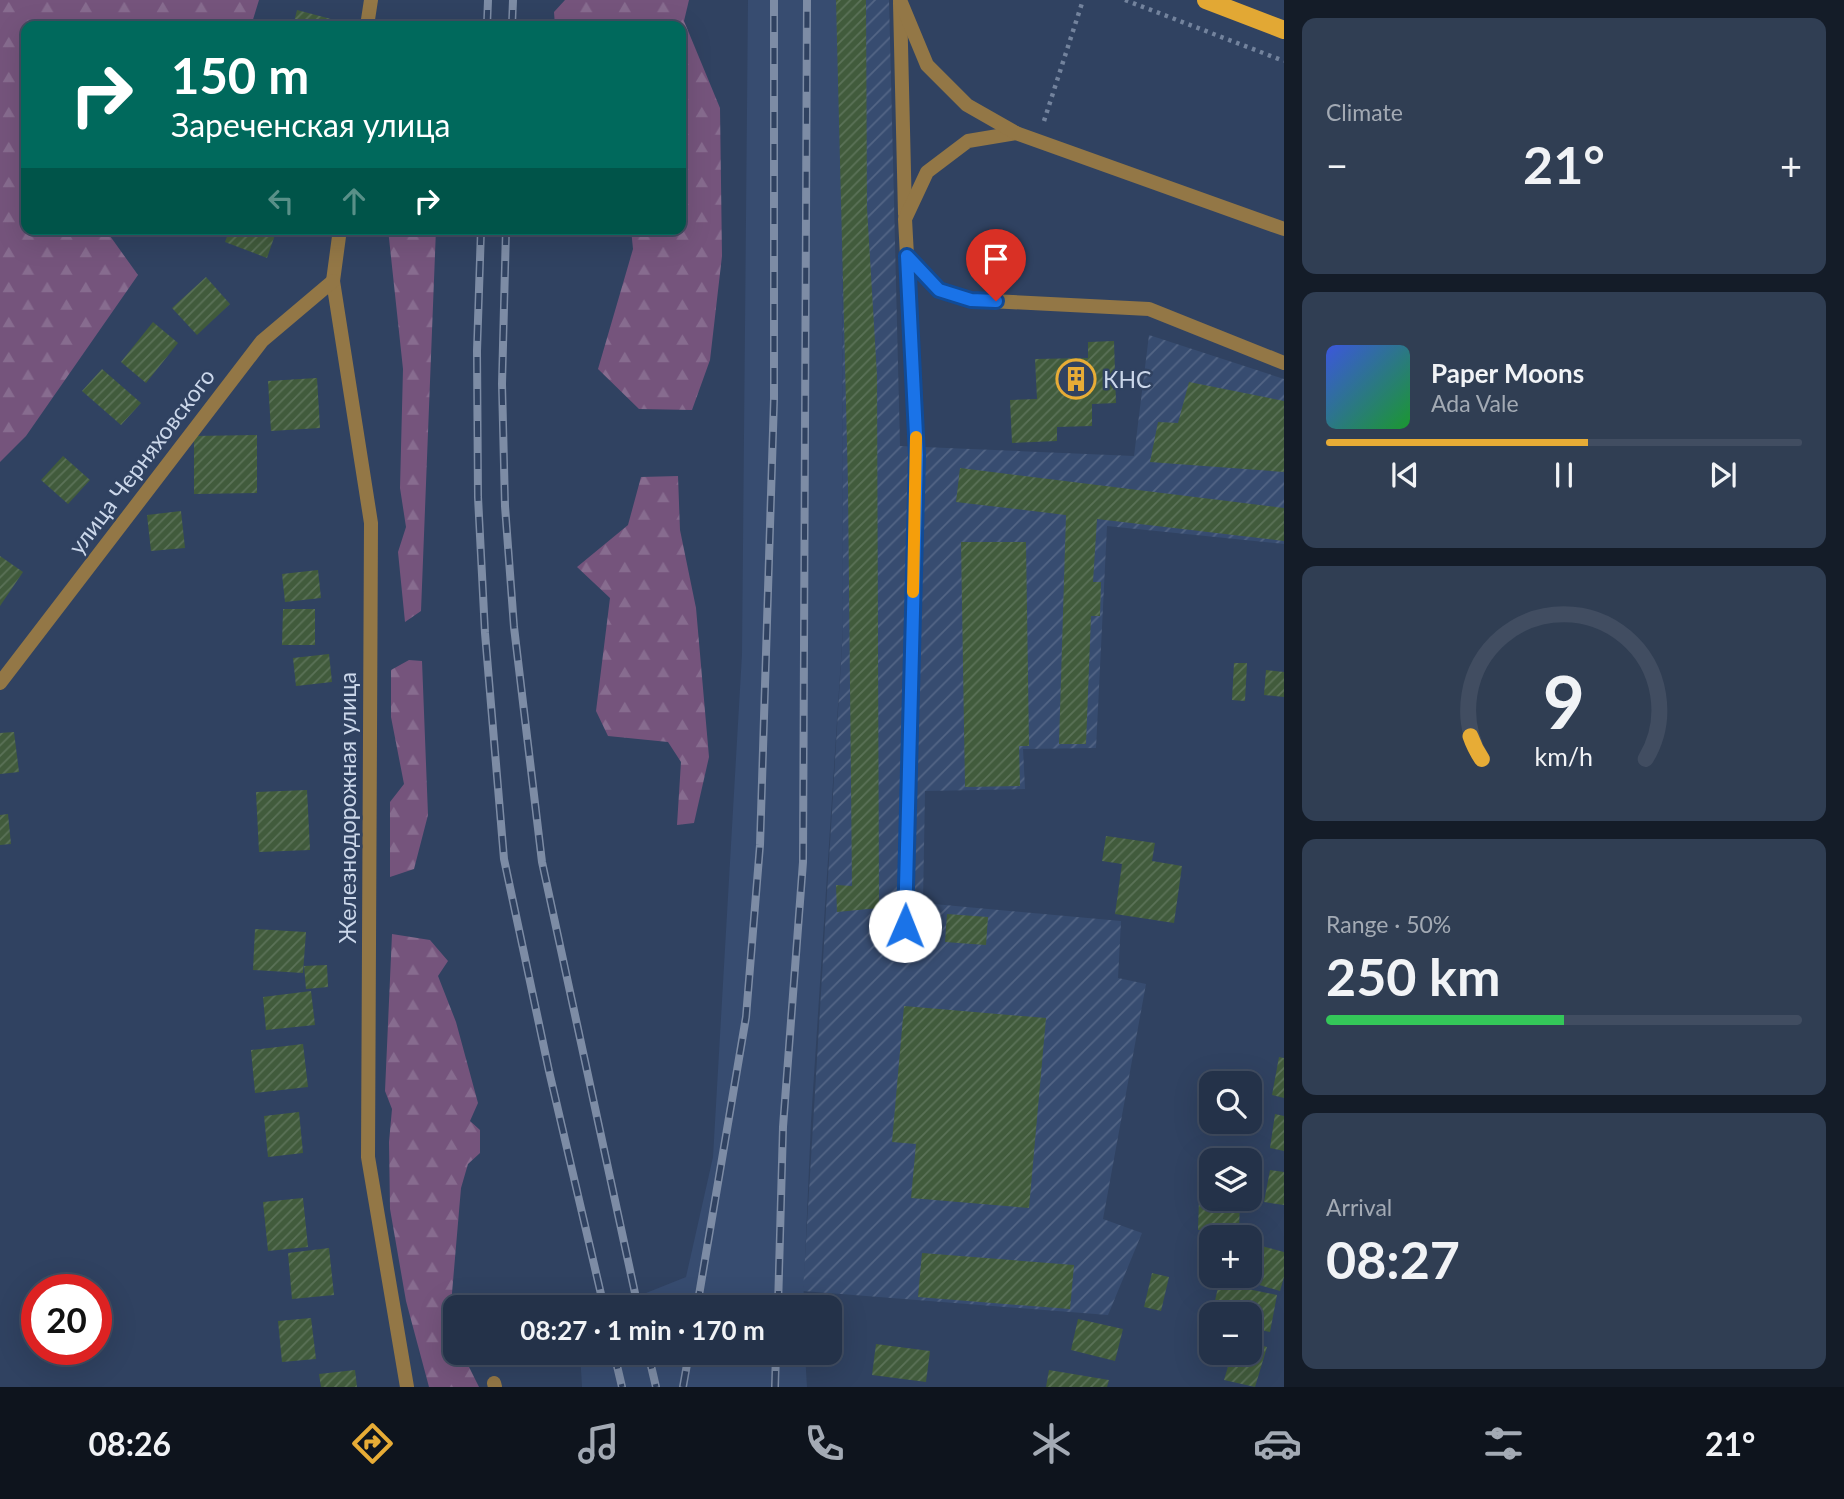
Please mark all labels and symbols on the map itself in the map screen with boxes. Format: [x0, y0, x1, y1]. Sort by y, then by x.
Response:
pin [966, 229, 1026, 301]
building icon: КНС [1055, 358, 1097, 400]
street label: улица Черняховского [62, 362, 220, 560]
place label: КНС [1103, 365, 1151, 393]
street label: Железнодорожная улица [333, 672, 361, 944]
position arrow [868, 889, 942, 963]
speed limit sign: 20 [21, 1274, 112, 1365]

